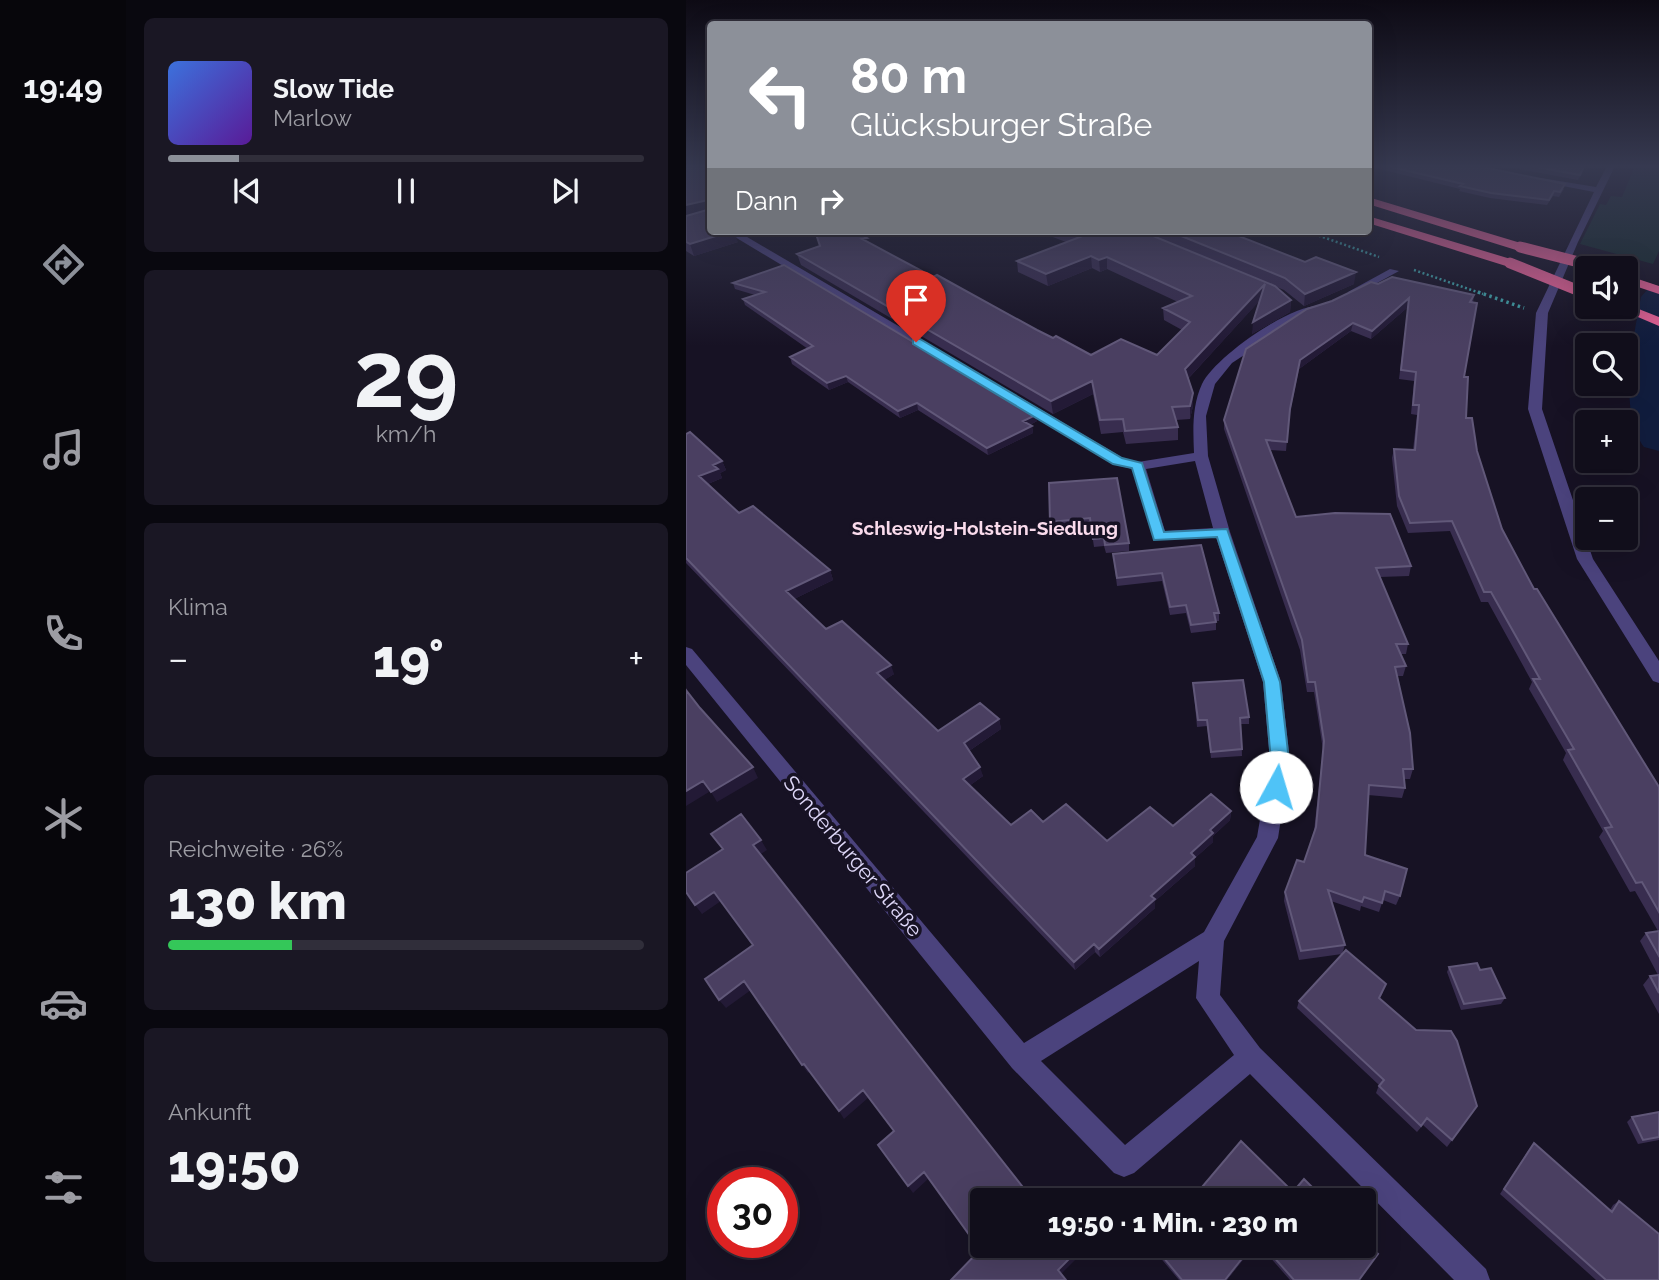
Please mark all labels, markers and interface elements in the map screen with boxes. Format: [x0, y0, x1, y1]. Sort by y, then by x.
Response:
text: 80 m [850, 47, 967, 104]
icon: left [735, 49, 826, 140]
text: 19:49 [23, 68, 103, 105]
text: Slow Tide [273, 74, 394, 104]
text: Marlow [273, 104, 352, 131]
text: Glücksburger Straße [850, 106, 1152, 143]
icon: previous [228, 172, 266, 210]
icon: pause [387, 172, 425, 210]
icon: next [546, 172, 584, 210]
icon: right [812, 182, 850, 220]
text: Dann [735, 186, 798, 216]
icon: directions [39, 240, 88, 289]
map controls [1575, 256, 1638, 550]
button: sound [1575, 256, 1638, 319]
pin [886, 270, 946, 342]
icon: arrive [897, 281, 935, 319]
text: 29 [354, 321, 458, 428]
button: search [1575, 333, 1638, 396]
button: + [1575, 410, 1638, 473]
text: km/h [376, 420, 436, 447]
icon: music [39, 425, 88, 474]
button: − [1575, 487, 1638, 550]
district label: Schleswig-Holstein-Siedlung [852, 517, 1118, 539]
text: Klima [168, 593, 228, 620]
icon: phone [39, 609, 88, 658]
text: 19° [373, 628, 444, 689]
text: − [168, 636, 188, 681]
text: + [628, 636, 644, 681]
position arrow [1239, 750, 1313, 824]
street label: Sonderburger Straße [778, 770, 928, 942]
icon: climate [39, 794, 88, 843]
text: Reichweite · 26% [168, 835, 343, 862]
text: 130 km [168, 870, 347, 931]
icon: car [39, 979, 88, 1028]
text: Ankunft [168, 1098, 251, 1125]
text: 19:50 [168, 1133, 301, 1194]
icon: filters [39, 1163, 88, 1212]
speed limit sign: 30 [707, 1167, 798, 1258]
text: 19:50 · 1 Min. · 230 m [1048, 1208, 1298, 1238]

